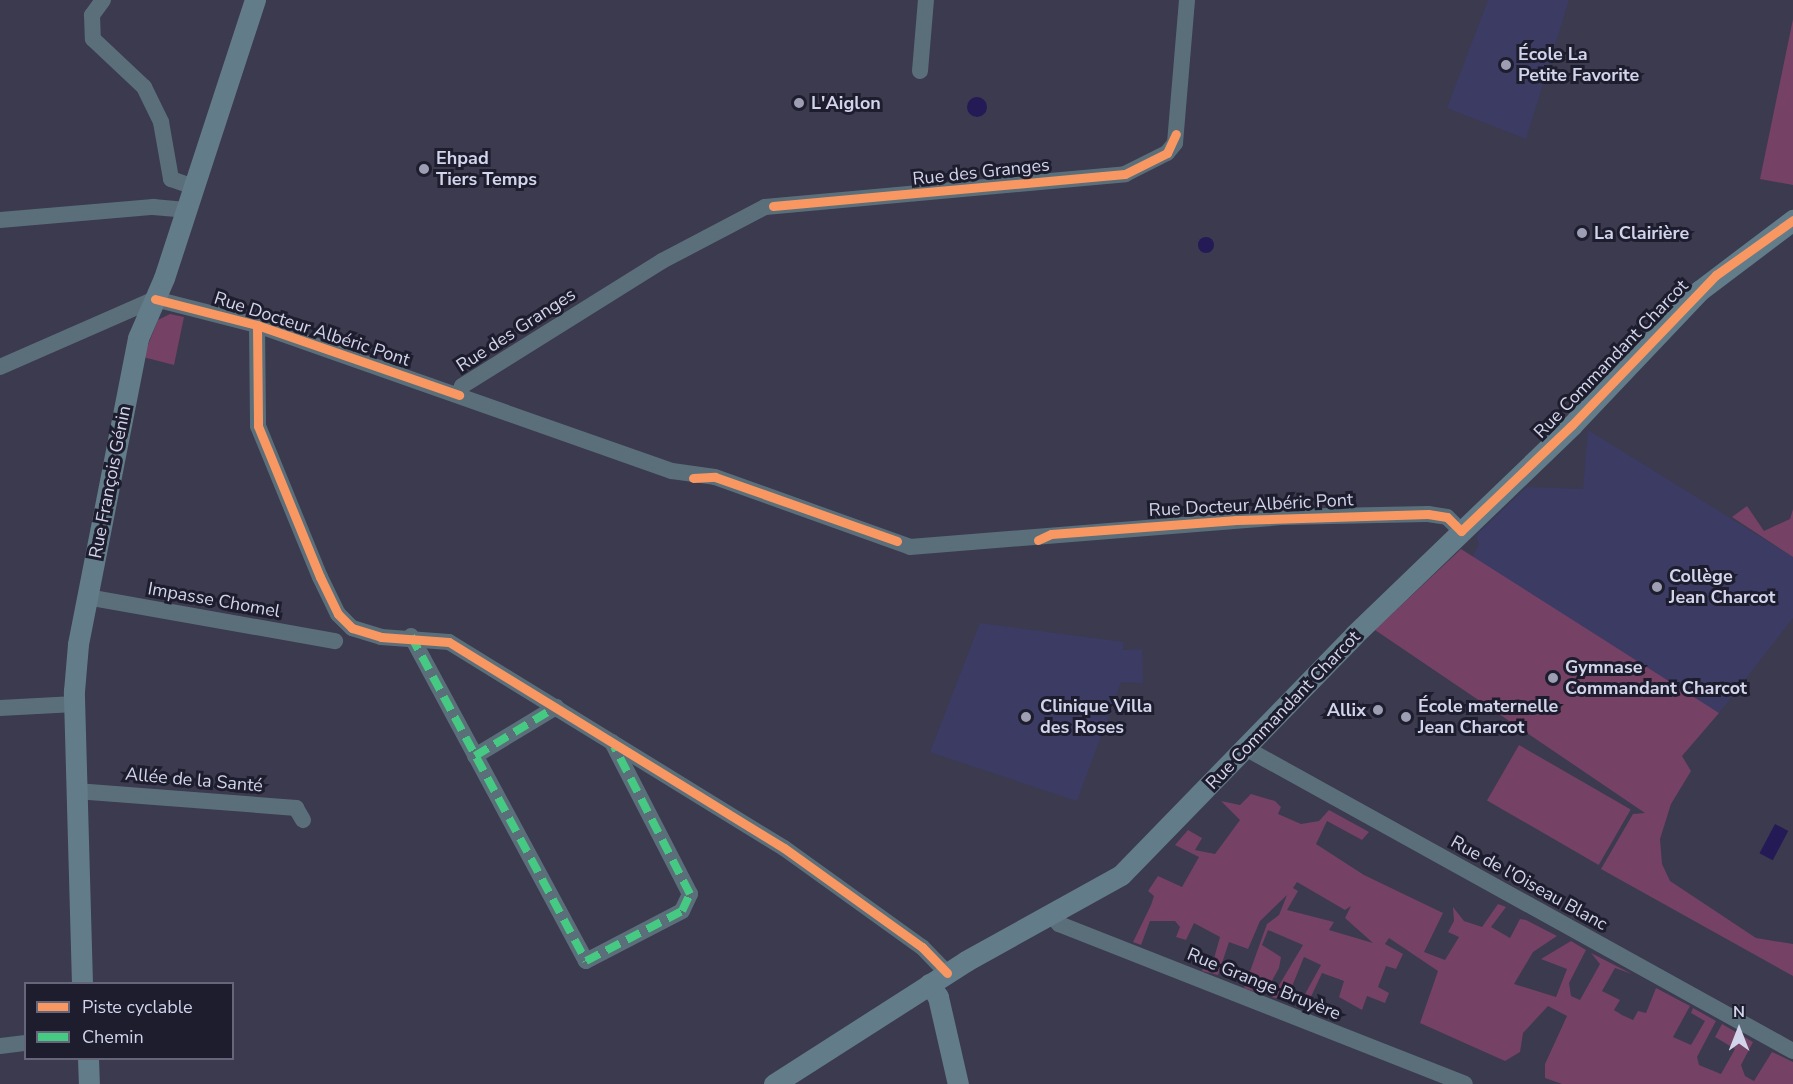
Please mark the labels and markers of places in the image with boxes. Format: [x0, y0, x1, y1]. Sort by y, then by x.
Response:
place label: École La Petite Favorite [1518, 44, 1639, 86]
marker: École La Petite Favorite [1499, 58, 1513, 72]
place label: L'Aiglon [811, 92, 881, 114]
marker: L'Aiglon [792, 96, 806, 110]
place label: Ehpad Tiers Temps [436, 148, 537, 190]
marker: Ehpad Tiers Temps [417, 162, 431, 176]
place label: La Clairière [1594, 222, 1689, 244]
marker: La Clairière [1575, 226, 1589, 240]
place label: Collège Jean Charcot [1669, 566, 1775, 608]
marker: Collège Jean Charcot [1650, 580, 1664, 594]
place label: Gymnase Commandant Charcot [1565, 657, 1747, 700]
marker: Gymnase Commandant Charcot [1546, 671, 1560, 685]
place label: Clinique Villa des Roses [1040, 696, 1152, 738]
place label: École maternelle Jean Charcot [1418, 696, 1558, 738]
place label: Allix [1327, 699, 1366, 721]
marker: Allix [1371, 703, 1385, 717]
marker: Clinique Villa des Roses [1017, 708, 1035, 726]
marker: École maternelle Jean Charcot [1399, 710, 1413, 724]

